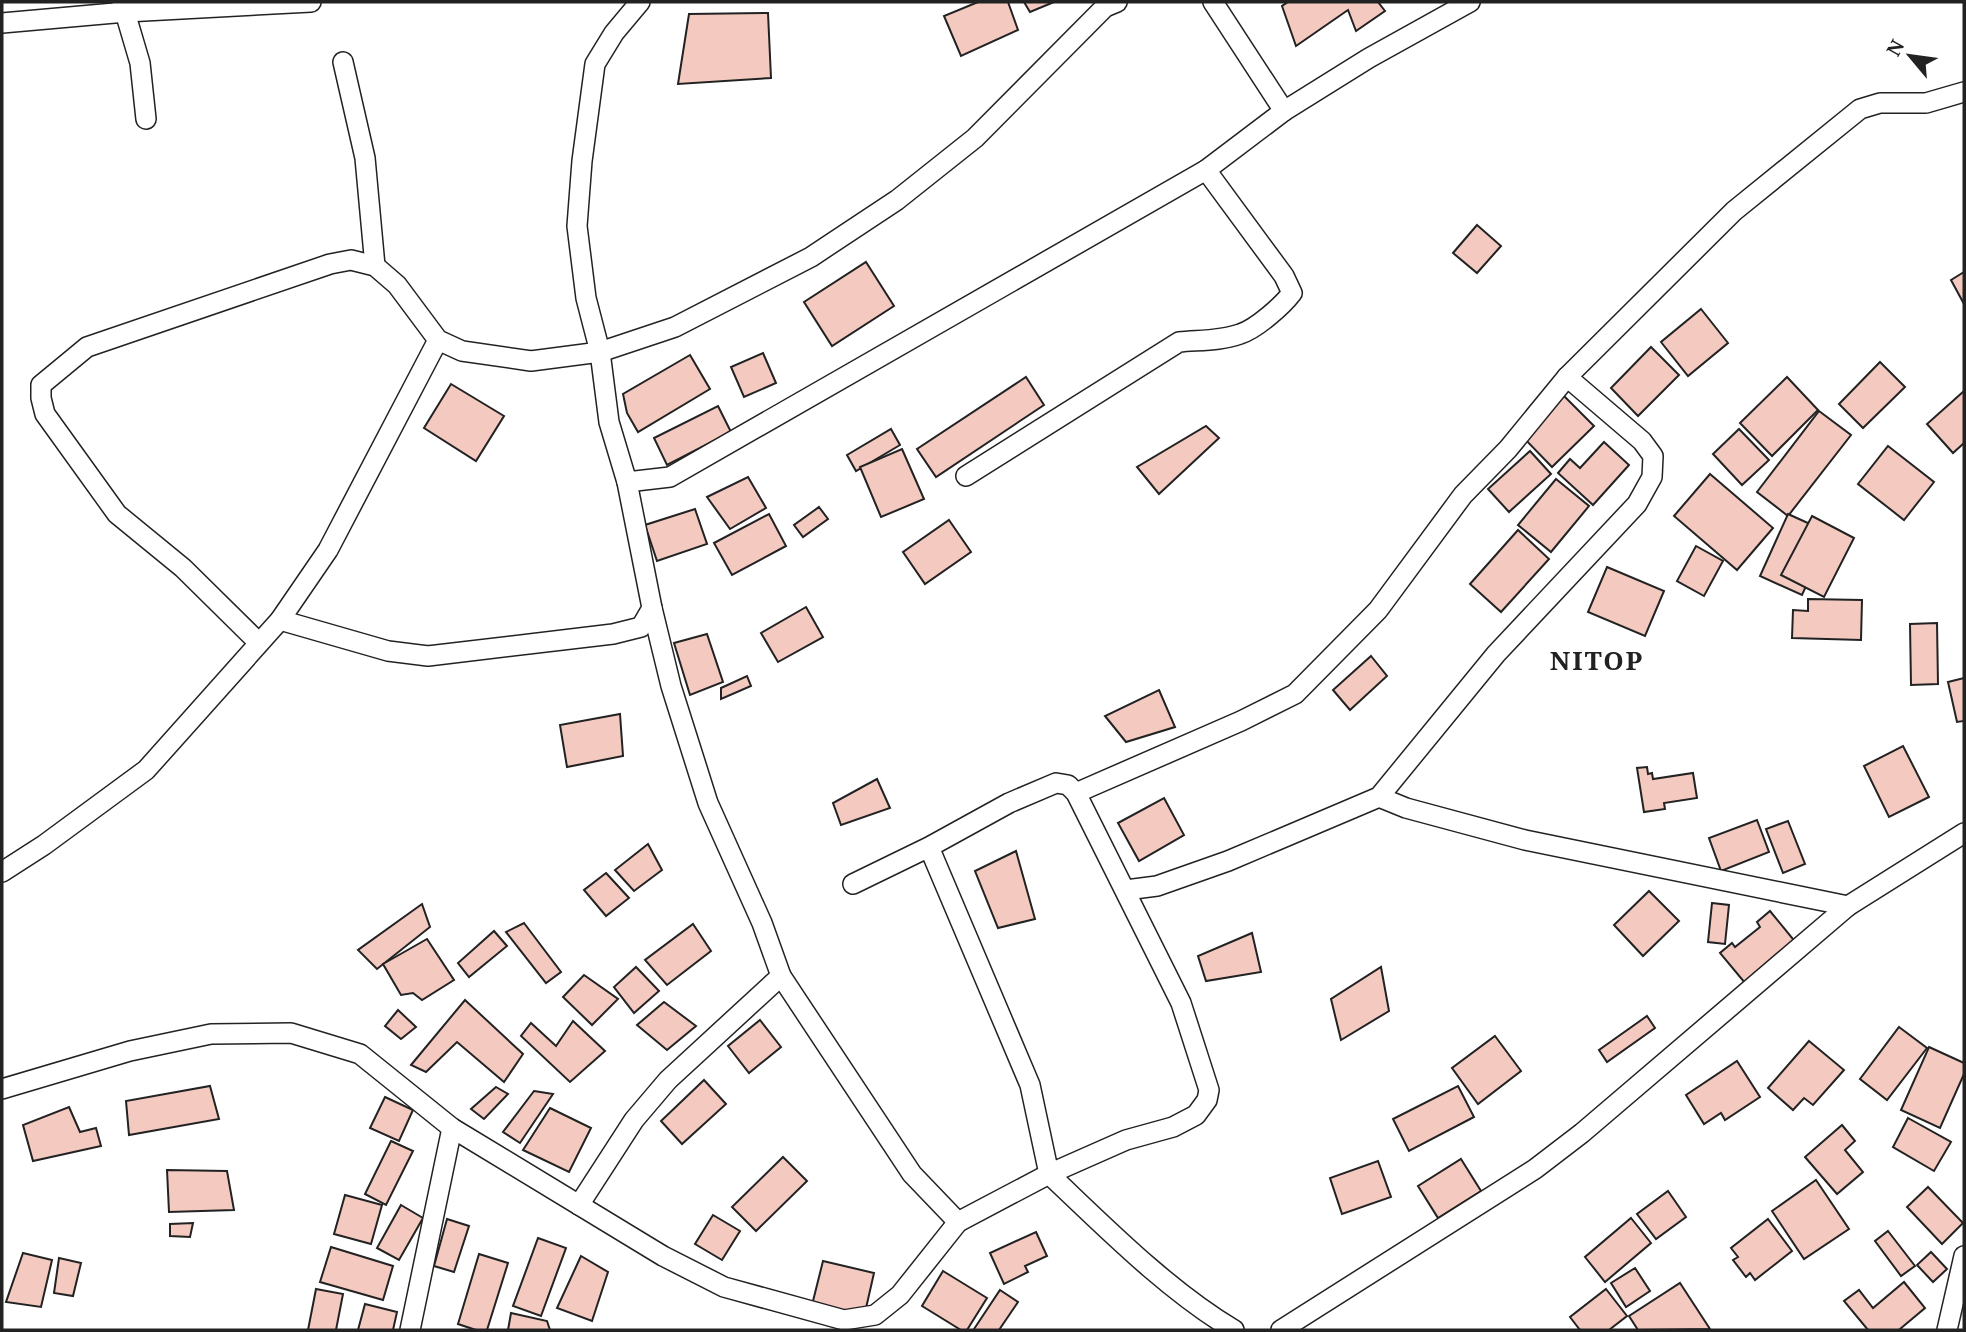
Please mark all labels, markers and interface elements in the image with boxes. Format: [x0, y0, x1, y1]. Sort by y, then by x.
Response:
north arrow [1875, 21, 1945, 91]
text: N [1880, 35, 1910, 61]
district label: NITOP [1550, 642, 1644, 678]

